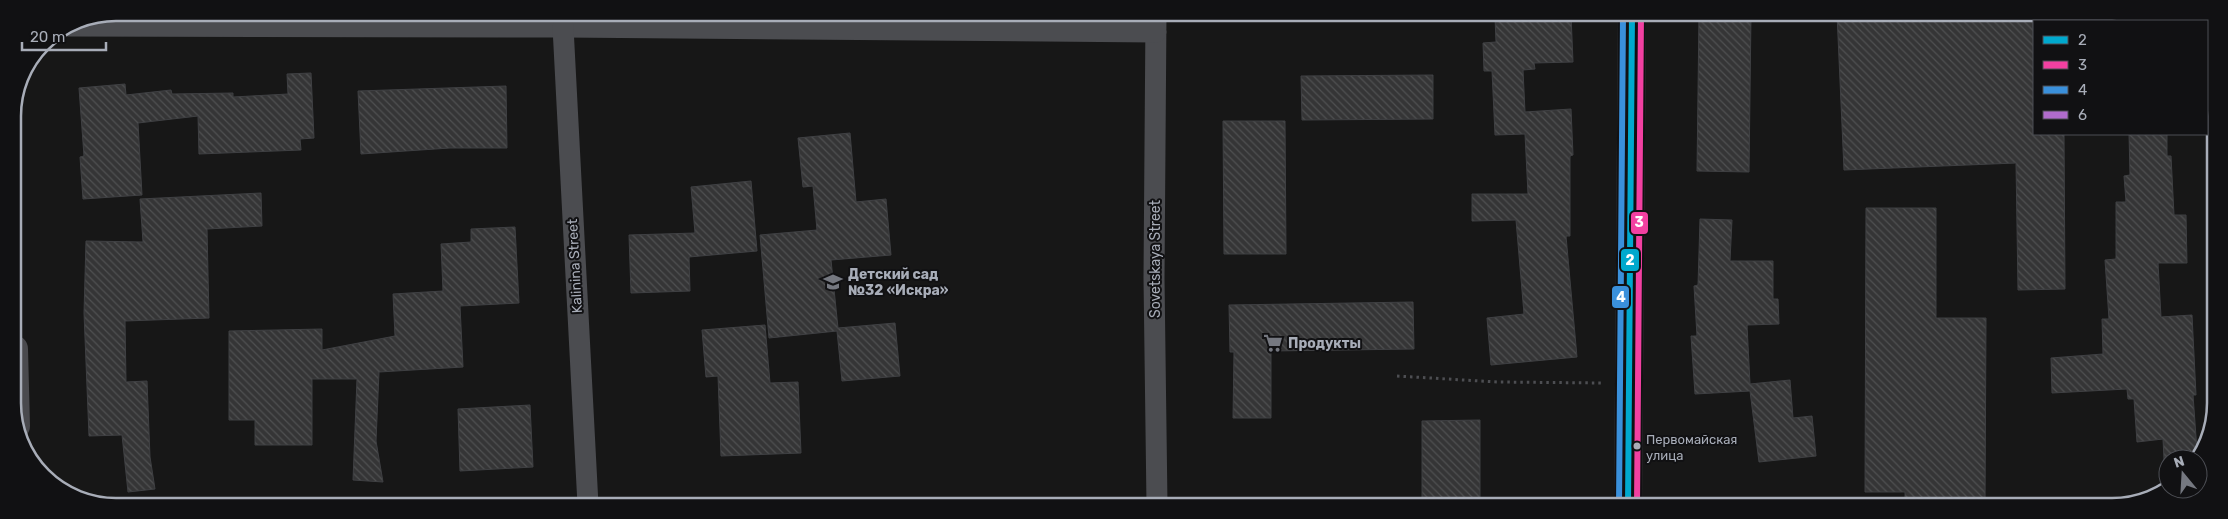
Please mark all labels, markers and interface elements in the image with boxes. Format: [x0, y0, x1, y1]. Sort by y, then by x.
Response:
scale bar [22, 20, 106, 52]
legend [2033, 20, 2208, 135]
text: 20 m [30, 28, 65, 46]
text: 2 [2078, 31, 2087, 49]
text: 3 [2078, 56, 2087, 74]
text: 4 [2078, 81, 2087, 99]
text: 6 [2078, 106, 2087, 124]
street label: Sovetskaya Street [1147, 199, 1164, 318]
line badge: 3 [1630, 211, 1649, 235]
text: 3 [1634, 214, 1644, 231]
street label: Kalinina Street [564, 218, 586, 314]
line badge: 2 [1620, 248, 1640, 272]
text: 2 [1625, 252, 1635, 269]
place label: Детский сад №32 «Искра» [848, 266, 949, 299]
school or university icon: Детский сад №32 «Искра» [822, 271, 844, 293]
line badge: 4 [1611, 285, 1630, 309]
text: 4 [1616, 289, 1626, 306]
supermarket icon: Продукты [1262, 332, 1284, 354]
place label: Продукты [1288, 335, 1361, 352]
place label: Первомайская улица [1646, 432, 1737, 463]
marker: Первомайская улица [1632, 441, 1642, 451]
north arrow [2158, 449, 2208, 499]
text: N [2172, 452, 2187, 472]

